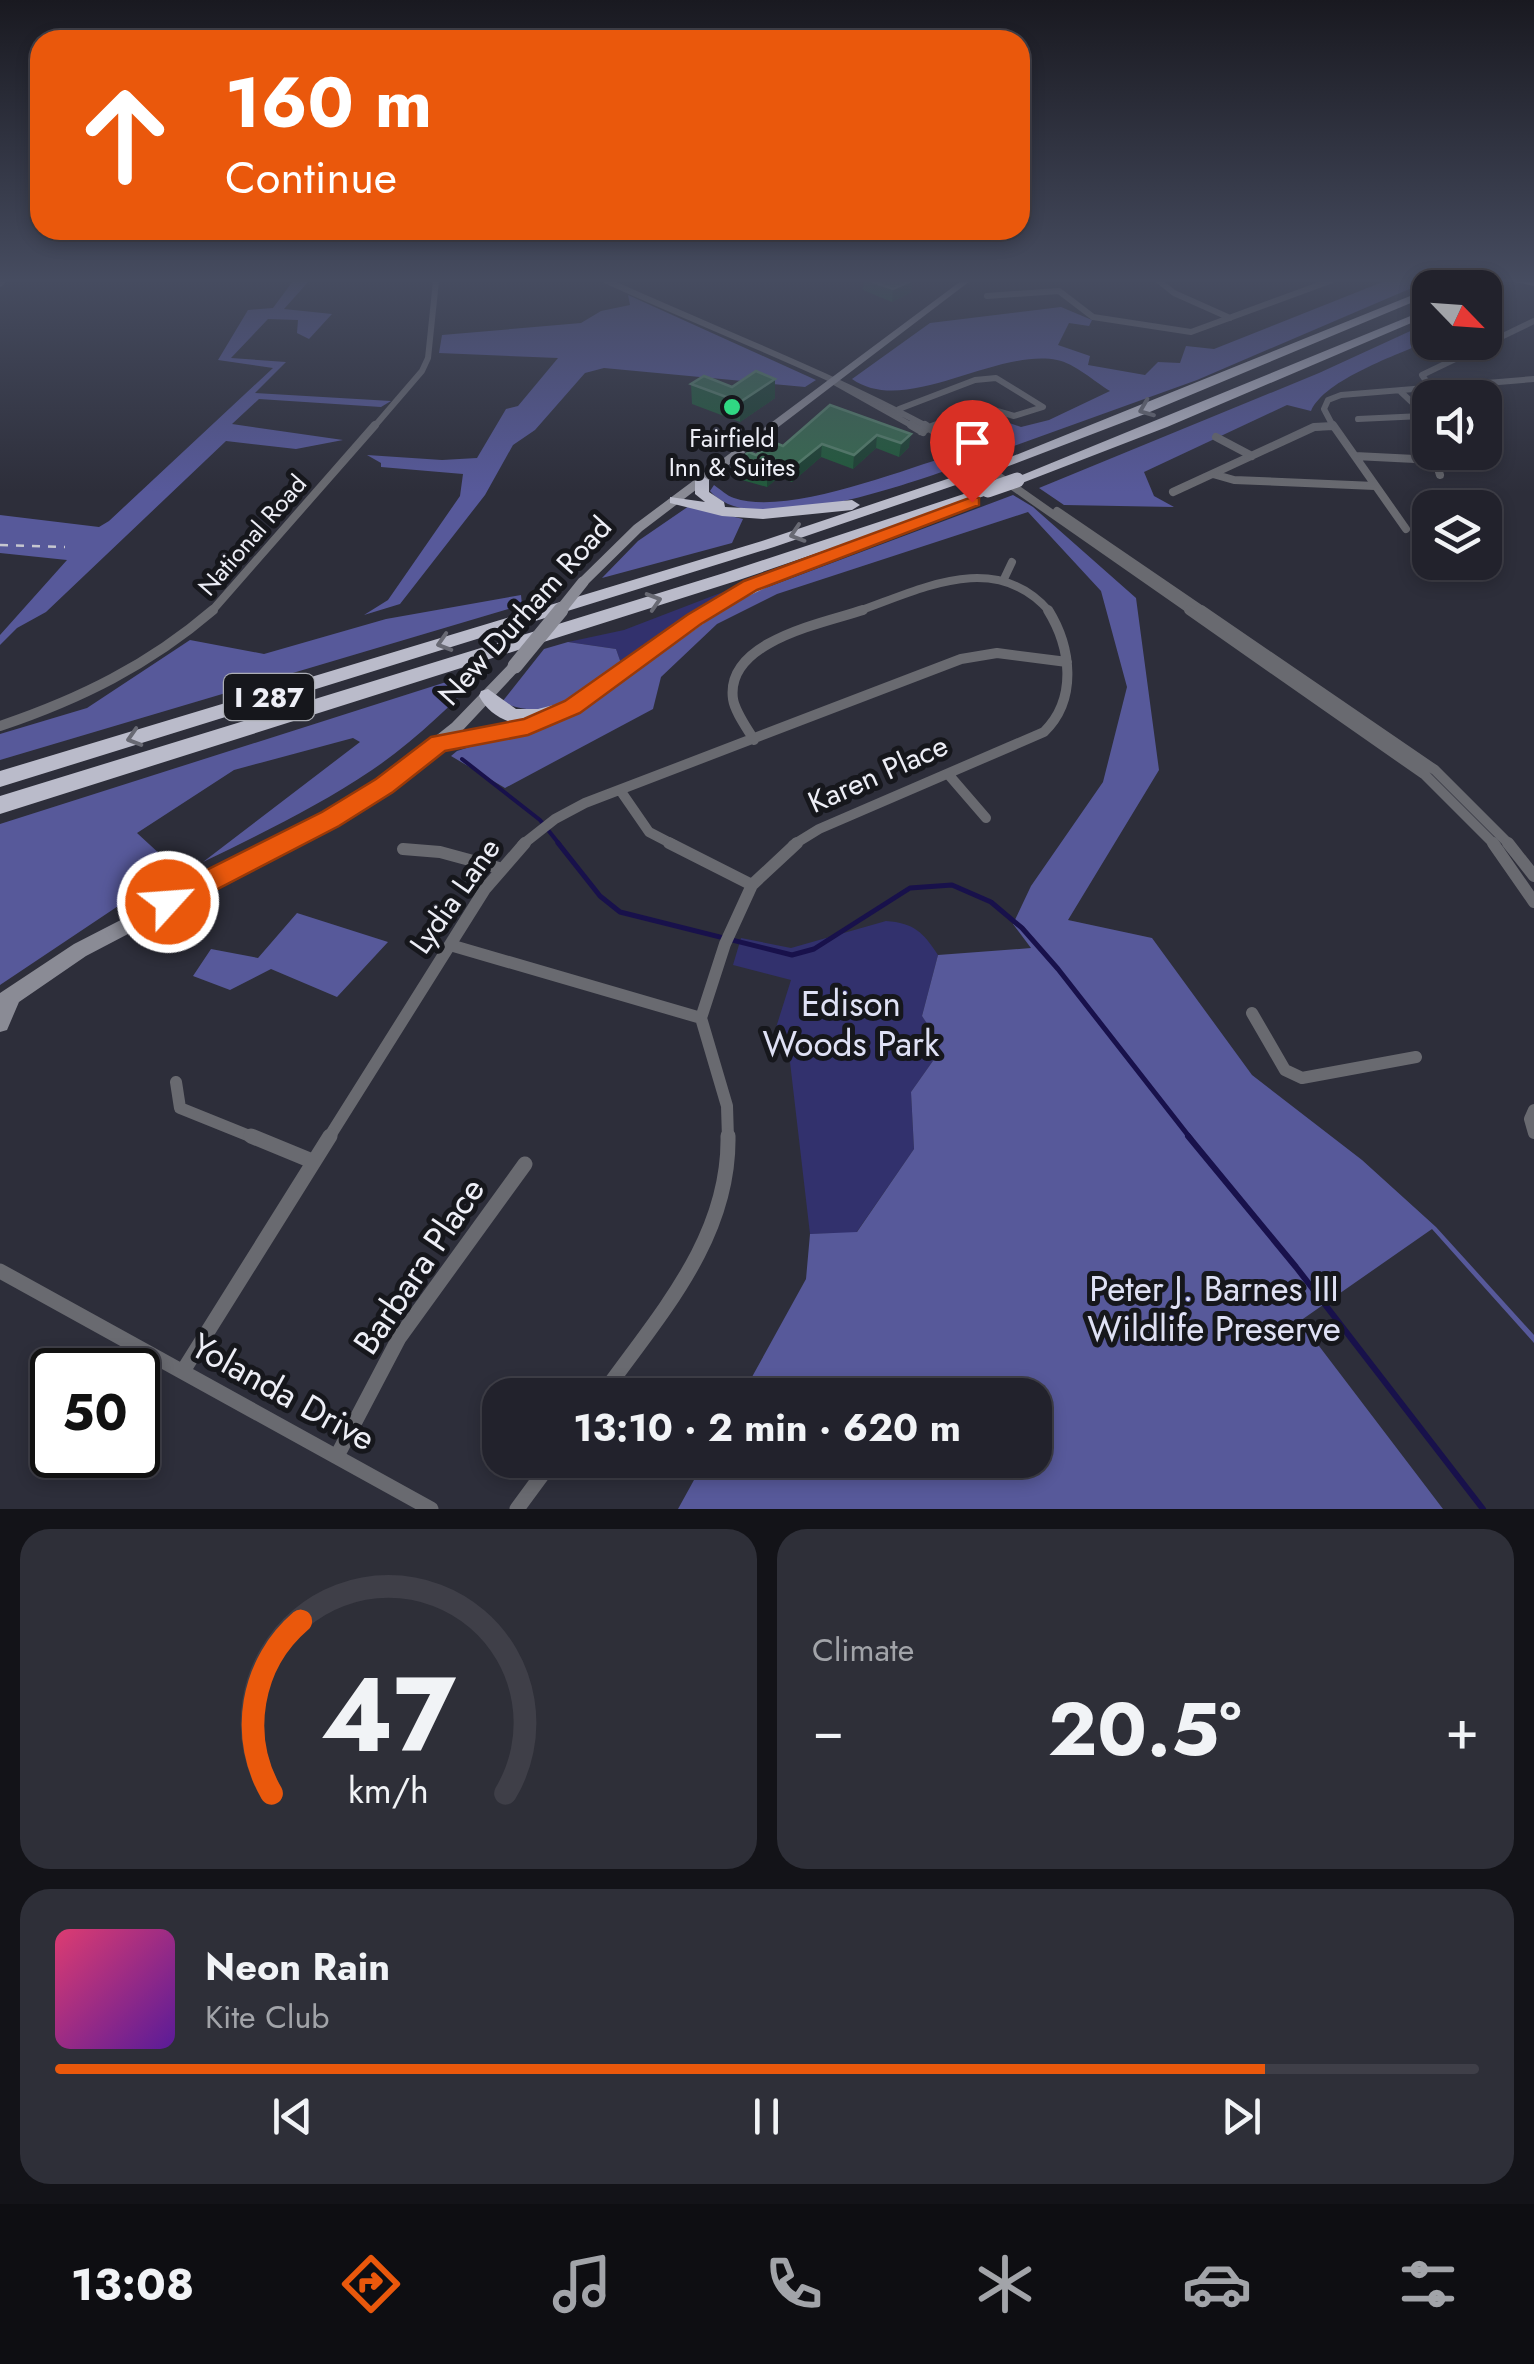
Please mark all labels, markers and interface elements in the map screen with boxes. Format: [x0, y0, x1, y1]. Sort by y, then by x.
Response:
text: 160 m [225, 52, 432, 153]
icon: ahead [60, 70, 190, 200]
text: Continue [225, 145, 397, 210]
north arrow [1412, 270, 1502, 360]
map controls [1412, 270, 1502, 580]
button: sound [1412, 380, 1502, 470]
marker: Fairfield Inn & Suites [721, 396, 743, 418]
one-way arrow [1138, 397, 1156, 417]
pin [930, 400, 1015, 503]
icon: arrive [945, 415, 1000, 470]
place label: Fairfield Inn & Suites [669, 420, 795, 485]
street label: National Road [189, 467, 315, 603]
button: layers [1412, 490, 1502, 580]
street label: New Durham Road [428, 507, 621, 715]
one-way arrow [789, 523, 806, 543]
one-way arrow [645, 592, 662, 612]
one-way arrow [437, 631, 454, 652]
road number: I 287 [224, 674, 314, 720]
street label: Karen Place [801, 724, 955, 823]
one-way arrow [126, 726, 143, 747]
street label: Lydia Lane [399, 829, 510, 962]
position arrow [116, 850, 220, 954]
park label: Edison Woods Park [763, 979, 940, 1069]
street label: Barbara Place [341, 1168, 497, 1364]
park label: Peter J. Barnes III Wildlife Preserve [1087, 1264, 1341, 1354]
street label: Yolanda Drive [182, 1321, 384, 1463]
speed limit sign: 50 [30, 1348, 160, 1478]
text: 13:10 · 2 min · 620 m [573, 1400, 961, 1455]
text: Climate [812, 1627, 914, 1673]
text: 47 [321, 1640, 456, 1790]
text: 20.5° [1048, 1675, 1242, 1783]
text: − [812, 1690, 844, 1770]
text: + [1445, 1690, 1479, 1770]
text: km/h [348, 1765, 429, 1816]
text: Neon Rain [205, 1939, 390, 1994]
text: Kite Club [205, 1994, 329, 2040]
icon: previous [265, 2089, 320, 2144]
icon: pause [739, 2089, 794, 2144]
icon: next [1214, 2089, 1269, 2144]
icon: directions [336, 2249, 406, 2319]
icon: music [547, 2249, 617, 2319]
icon: phone [759, 2249, 829, 2319]
icon: climate [970, 2249, 1040, 2319]
icon: car [1182, 2249, 1252, 2319]
icon: filters [1393, 2249, 1463, 2319]
text: 13:08 [71, 2252, 194, 2317]

